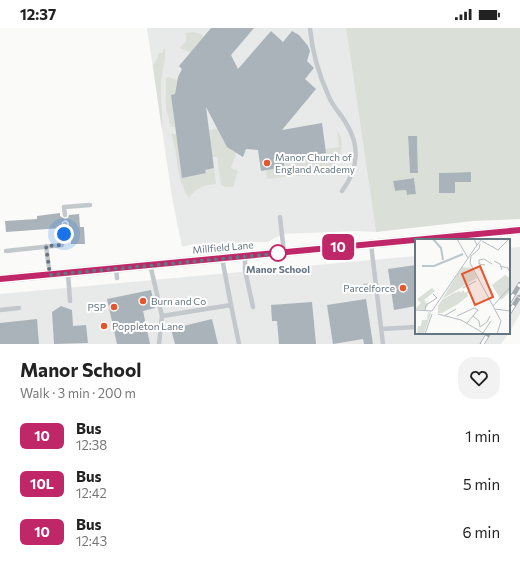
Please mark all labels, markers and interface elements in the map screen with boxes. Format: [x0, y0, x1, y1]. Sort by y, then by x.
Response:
text: 12:37 [20, 5, 56, 23]
place label: Manor Church of England Academy [275, 151, 355, 175]
marker: Manor Church of England Academy [262, 158, 272, 168]
your location [54, 224, 74, 244]
line badge: 10 [320, 234, 356, 260]
street label: Millfield Lane [192, 238, 254, 256]
text: 10 [330, 238, 346, 255]
inset map [415, 239, 510, 334]
marker: Manor School [269, 244, 287, 262]
place label: Manor School [246, 263, 310, 275]
place label: Parcelforce [343, 282, 395, 294]
marker: Parcelforce [398, 283, 408, 293]
place label: Burn and Co [151, 295, 206, 307]
marker: Burn and Co [138, 296, 148, 306]
place label: PSP [88, 301, 106, 313]
marker: PSP [109, 302, 119, 312]
place label: Poppleton Lane [112, 320, 183, 332]
marker: Poppleton Lane [99, 321, 109, 331]
button: heart [458, 357, 500, 399]
text: Manor School [20, 358, 141, 381]
text: Walk · 3 min · 200 m [20, 385, 136, 401]
text: Bus [76, 419, 101, 437]
text: 10 [34, 427, 50, 444]
text: 1 min [465, 427, 500, 445]
text: 12:38 [76, 437, 107, 453]
text: Bus [76, 467, 101, 485]
text: 10L [30, 475, 54, 492]
text: 5 min [463, 475, 500, 493]
text: 12:42 [76, 485, 107, 501]
text: Bus [76, 515, 101, 533]
text: 10 [34, 523, 50, 540]
text: 6 min [462, 523, 500, 541]
text: 12:43 [76, 533, 107, 549]

